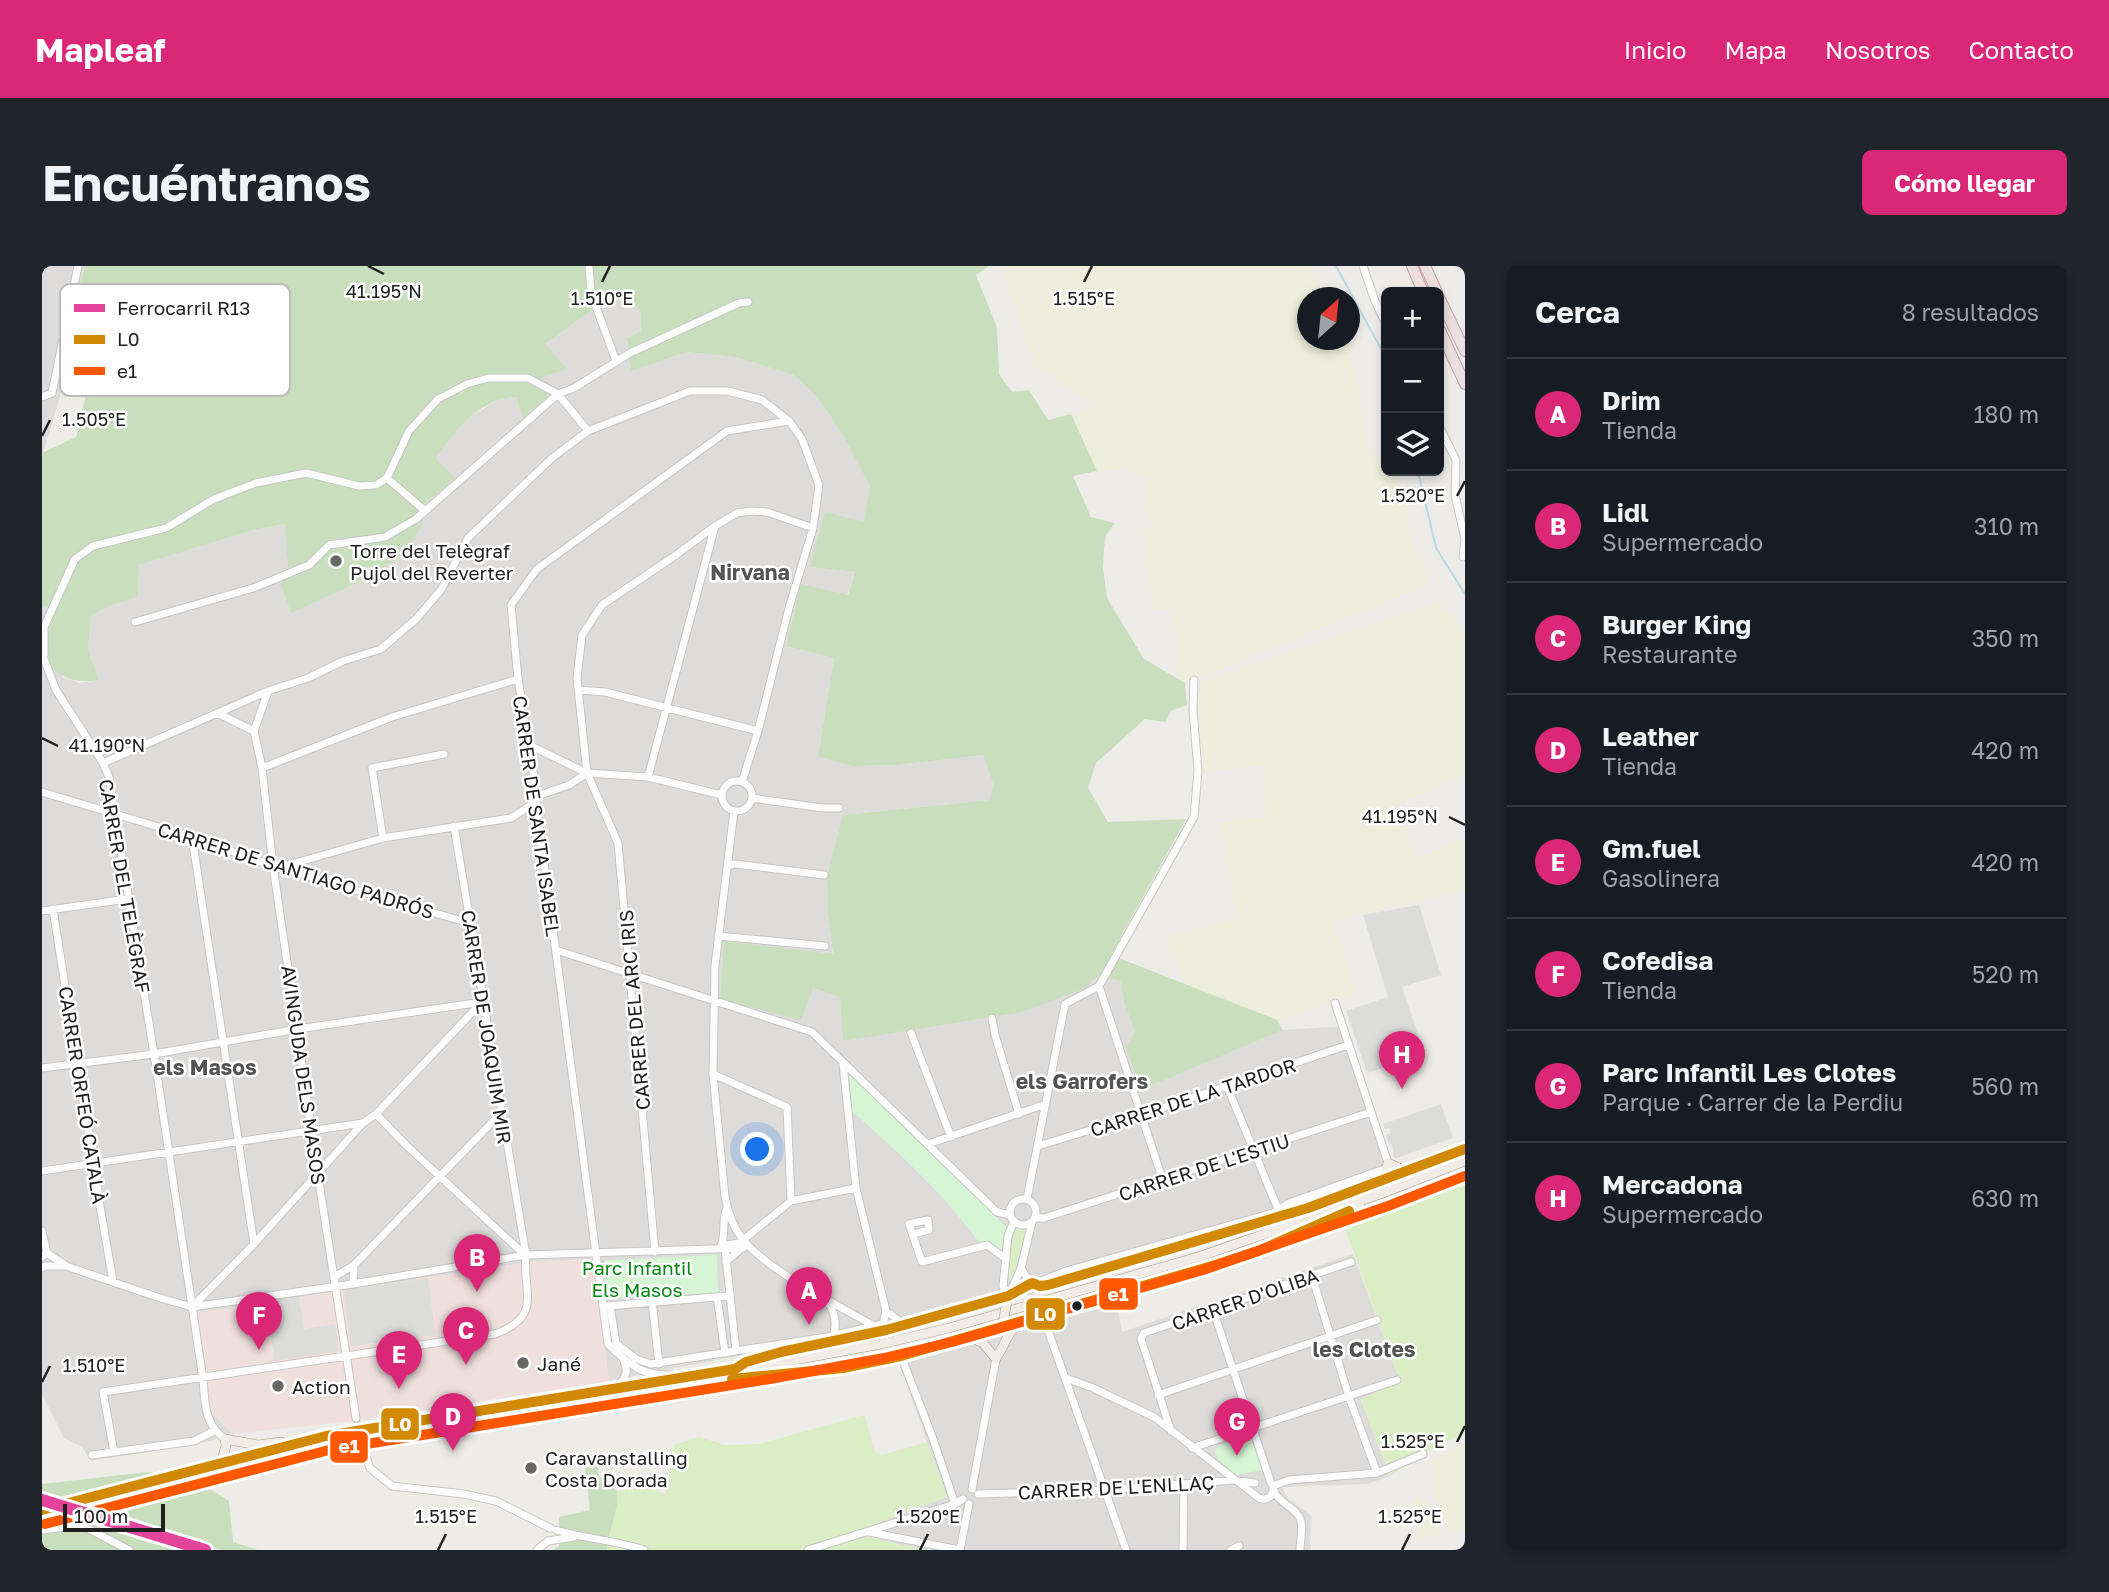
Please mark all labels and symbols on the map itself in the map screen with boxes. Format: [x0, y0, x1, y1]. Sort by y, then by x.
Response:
text: 41.195°N [346, 280, 422, 302]
legend [60, 284, 290, 396]
text: 1.510°E [571, 287, 633, 309]
text: 1.515°E [1053, 287, 1115, 309]
north arrow [1297, 287, 1360, 350]
text: Ferrocarril R13 [117, 296, 250, 319]
text: L0 [117, 327, 140, 350]
text: e1 [117, 359, 137, 382]
text: 1.505°E [62, 408, 126, 430]
text: 1.520°E [1381, 484, 1445, 506]
place label: Torre del Telègraf Pujol del Reverter [350, 539, 514, 584]
marker: Torre del Telègraf Pujol del Reverter [328, 553, 344, 569]
district label: Nirvana [710, 559, 790, 585]
street label: CARRER DE SANTA ISABEL [509, 694, 565, 938]
text: 41.190°N [69, 734, 145, 756]
street label: CARRER DEL TELÈGRAF [95, 777, 155, 995]
text: 41.195°N [1362, 805, 1438, 827]
street label: CARRER DE SANTIAGO PADRÓS [155, 817, 437, 923]
street label: CARRER DE JOAQUIM MIR [457, 908, 517, 1146]
street label: CARRER DEL ARC IRIS [614, 909, 654, 1111]
street label: AVINGUDA DELS MASOS [277, 964, 331, 1186]
street label: CARRER ORFEÓ CATALÀ [54, 985, 112, 1206]
pin: H [1379, 1031, 1425, 1089]
street label: CARRER DE LA TARDOR [1087, 1053, 1299, 1141]
district label: els Masos [153, 1054, 257, 1080]
district label: els Garrofers [1016, 1068, 1148, 1094]
street label: CARRER DE L'ESTIU [1116, 1129, 1292, 1205]
your location [740, 1132, 774, 1166]
pin: B [454, 1234, 500, 1292]
park label: Parc Infantil Els Masos [582, 1256, 692, 1301]
street label: CARRER D'OLIBA [1169, 1263, 1322, 1335]
pin: A [786, 1267, 832, 1325]
line badge: e1 [1098, 1277, 1139, 1311]
text: e1 [1108, 1282, 1129, 1305]
pin: F [236, 1292, 282, 1350]
line badge: L0 [1025, 1297, 1066, 1331]
unlabelled marker [1070, 1299, 1084, 1313]
text: L0 [1033, 1302, 1057, 1325]
pin: C [443, 1307, 489, 1365]
pin: E [376, 1331, 422, 1389]
district label: les Clotes [1312, 1336, 1416, 1362]
place label: Jané [537, 1352, 581, 1375]
text: 1.510°E [63, 1354, 125, 1376]
marker: Jané [515, 1355, 531, 1371]
place label: Action [292, 1375, 351, 1398]
marker: Action [270, 1378, 286, 1394]
pin: D [430, 1393, 476, 1451]
pin: G [1214, 1398, 1260, 1456]
line badge: L0 [380, 1407, 420, 1441]
text: L0 [388, 1412, 412, 1435]
line badge: e1 [329, 1430, 369, 1464]
text: 1.525°E [1381, 1430, 1445, 1452]
text: e1 [339, 1434, 360, 1457]
place label: Caravanstalling Costa Dorada [545, 1446, 688, 1491]
marker: Caravanstalling Costa Dorada [523, 1460, 539, 1476]
street label: CARRER DE L'ENLLAÇ [1017, 1470, 1215, 1504]
scale bar [63, 1501, 164, 1533]
text: 1.515°E [415, 1505, 477, 1527]
text: 1.520°E [896, 1505, 960, 1527]
text: 1.525°E [1378, 1505, 1442, 1527]

